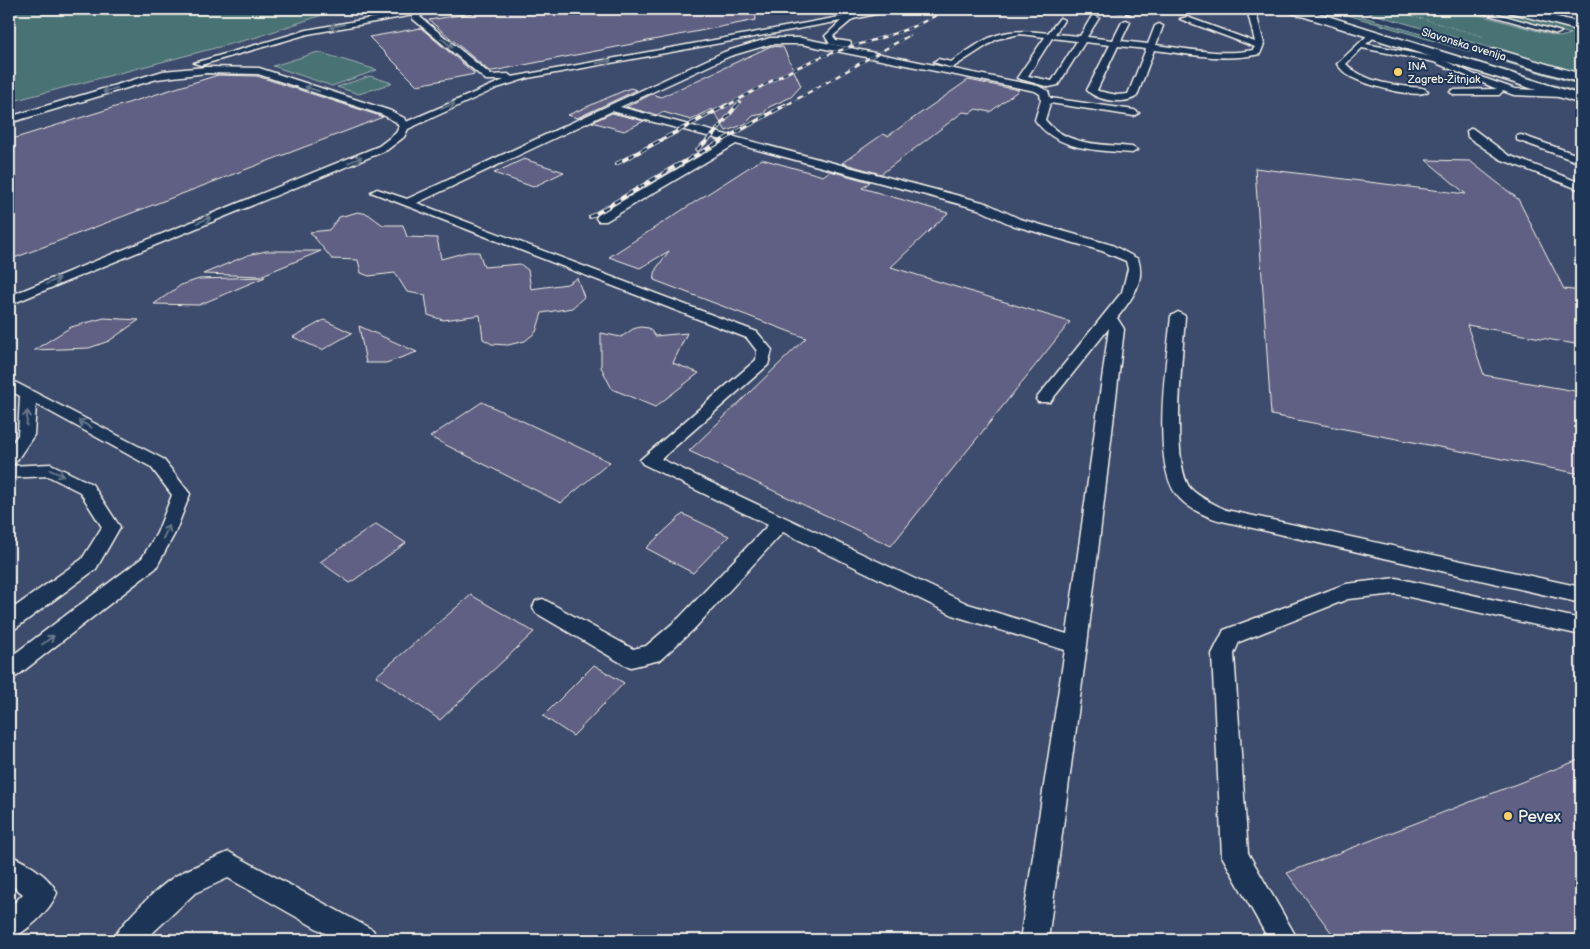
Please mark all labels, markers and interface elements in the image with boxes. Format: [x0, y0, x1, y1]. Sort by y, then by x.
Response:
one-way arrow [329, 21, 345, 31]
street label: Slavonska avenija [1420, 25, 1508, 64]
one-way arrow [440, 38, 453, 49]
one-way arrow [595, 57, 611, 67]
place label: INA Zagreb-Žitnjak [1407, 60, 1481, 86]
marker: INA Zagreb-Žitnjak [1392, 66, 1404, 78]
one-way arrow [305, 84, 321, 93]
one-way arrow [103, 85, 119, 95]
one-way arrow [440, 100, 455, 110]
one-way arrow [347, 154, 362, 164]
one-way arrow [196, 215, 211, 225]
one-way arrow [45, 276, 60, 285]
one-way arrow [22, 410, 31, 426]
one-way arrow [78, 419, 93, 428]
one-way arrow [49, 469, 64, 479]
one-way arrow [161, 525, 171, 540]
one-way arrow [41, 635, 54, 646]
place label: Pevex [1518, 808, 1562, 827]
marker: Pevex [1502, 810, 1514, 822]

